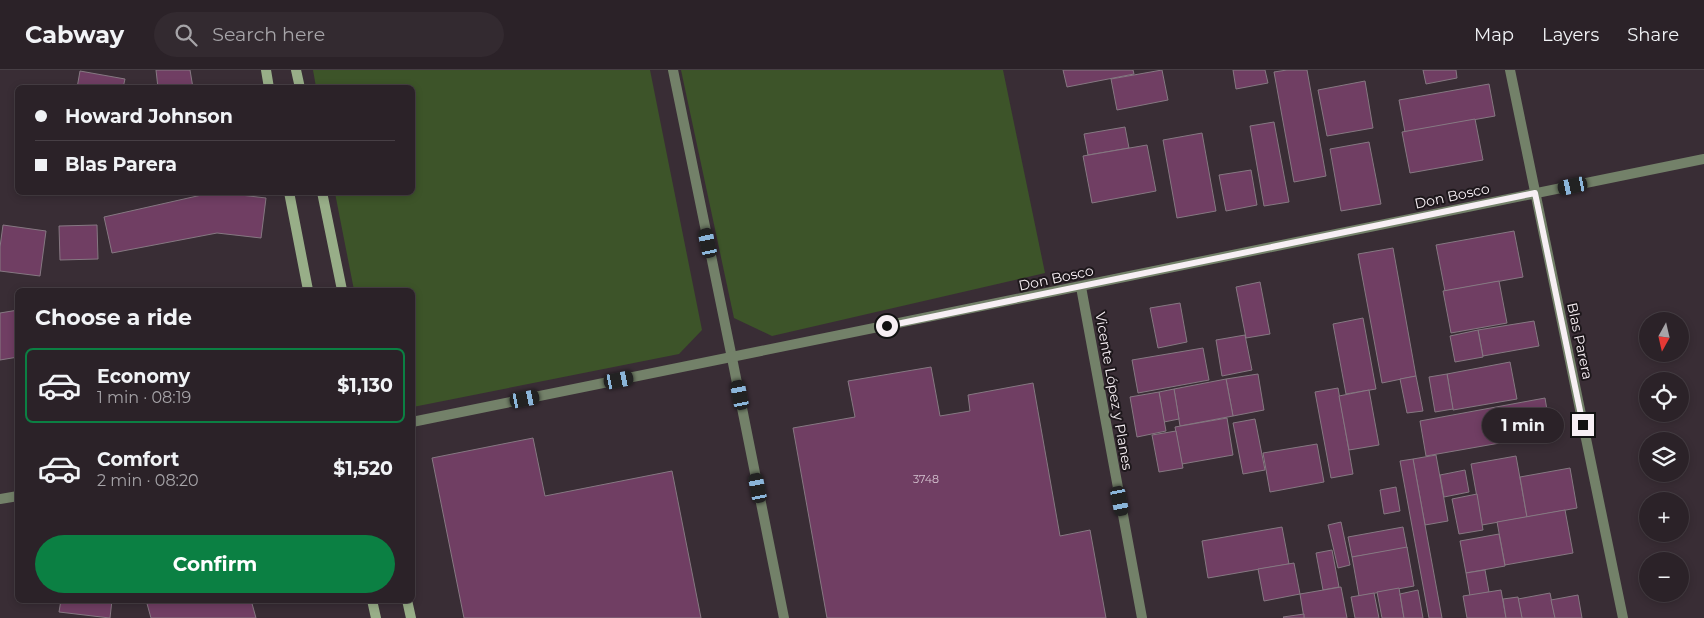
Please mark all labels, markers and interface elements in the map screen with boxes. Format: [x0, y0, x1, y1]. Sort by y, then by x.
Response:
search box [154, 12, 504, 57]
text: Cabway [25, 20, 124, 49]
icon: search [172, 21, 200, 49]
text: Search here [212, 23, 325, 46]
text: Map [1474, 24, 1514, 46]
text: Layers [1542, 24, 1599, 46]
text: Share [1627, 24, 1679, 46]
text: Howard Johnson [65, 105, 233, 128]
text: Blas Parera [65, 153, 177, 176]
car [1556, 176, 1589, 196]
street label: Don Bosco [1413, 179, 1491, 213]
car [697, 227, 718, 259]
street label: Don Bosco [1017, 261, 1095, 295]
street label: Blas Parera [1563, 301, 1597, 381]
text: Choose a ride [35, 304, 192, 331]
street label: Vicente López y Planes [1091, 311, 1137, 472]
north arrow [1639, 312, 1689, 362]
map controls [1639, 312, 1689, 602]
route start [876, 315, 898, 337]
icon: car [37, 363, 82, 408]
text: Economy [97, 365, 190, 388]
car [602, 370, 635, 390]
button: locate [1639, 372, 1689, 422]
text: $1,130 [337, 374, 393, 397]
car [729, 379, 750, 411]
text: 1 min · 08:19 [97, 388, 191, 407]
car [508, 389, 541, 409]
callout: 1 min [1483, 408, 1566, 442]
route end [1572, 414, 1594, 436]
text: 1 min [1501, 416, 1545, 435]
button: layers [1639, 432, 1689, 482]
icon: car [37, 446, 82, 491]
text: Comfort [97, 448, 179, 471]
text: $1,520 [333, 457, 393, 480]
text: 2 min · 08:20 [97, 471, 199, 490]
car [747, 472, 768, 504]
house number: 3748 [913, 472, 939, 486]
car [1109, 485, 1130, 517]
button: + [1639, 492, 1689, 542]
button: Confirm [35, 535, 395, 593]
button: − [1639, 552, 1689, 602]

